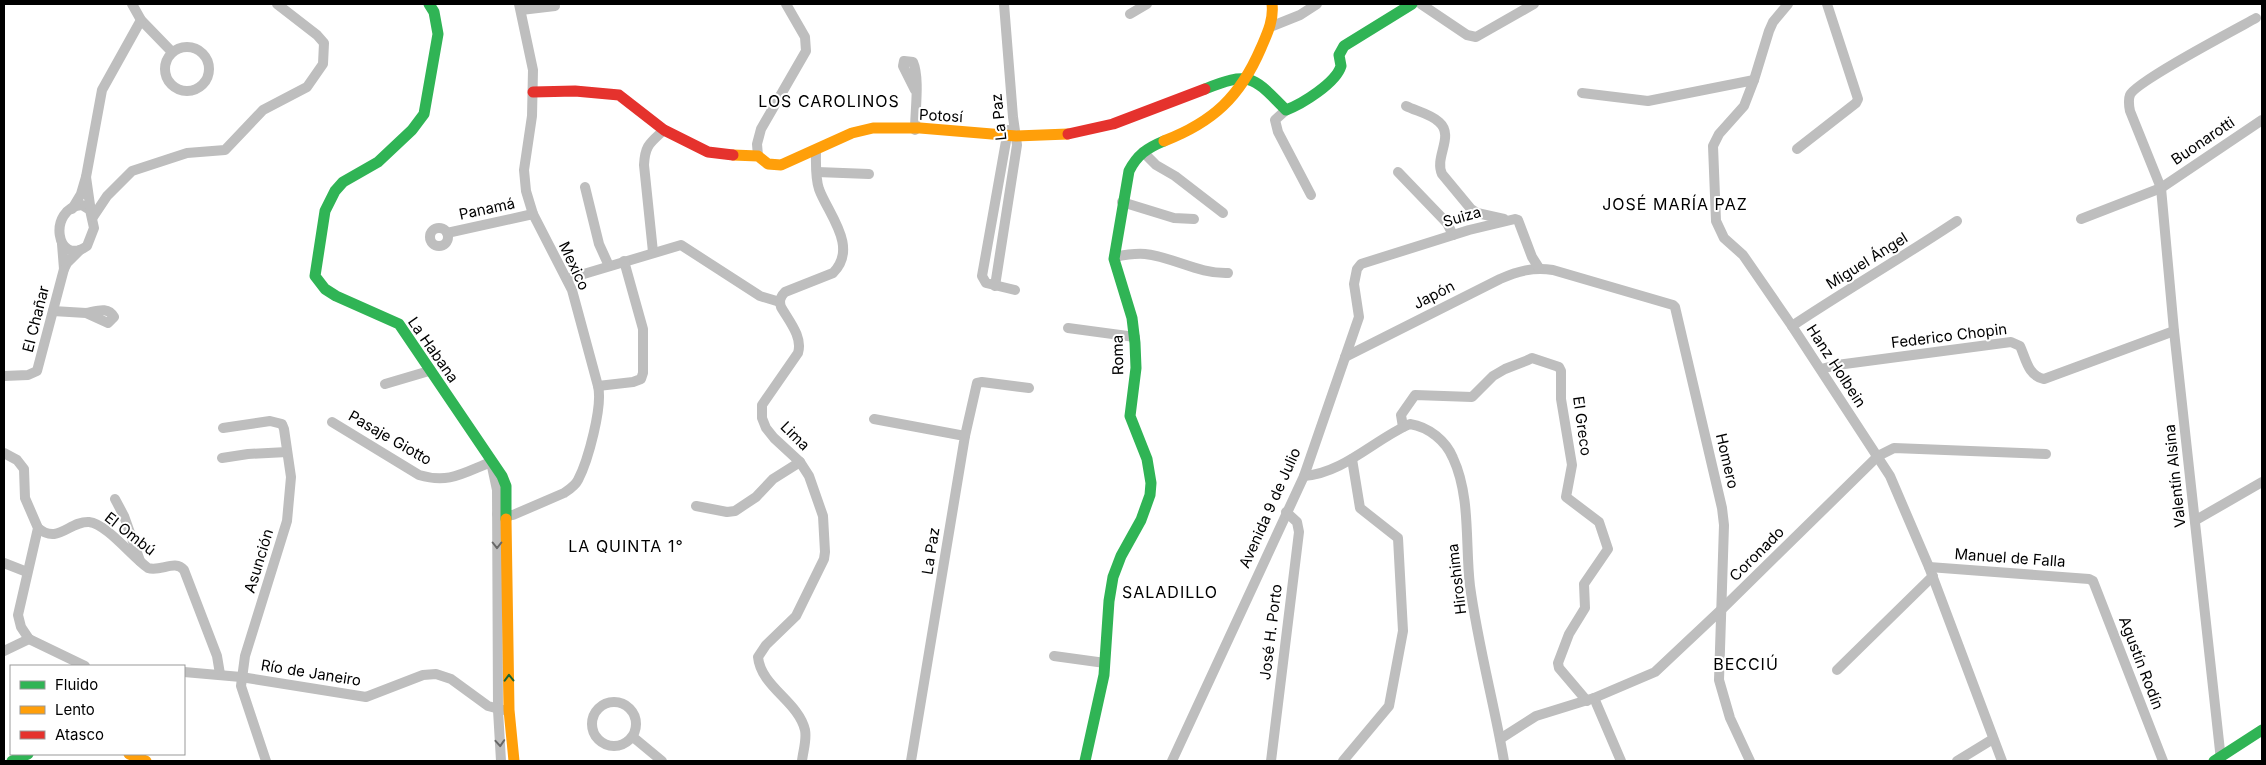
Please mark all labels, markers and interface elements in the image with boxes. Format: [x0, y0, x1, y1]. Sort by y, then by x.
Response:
district label: LOS CAROLINOS [758, 91, 900, 111]
street label: La Paz [987, 92, 1010, 142]
street label: Potosí [919, 105, 964, 126]
street label: Buonarotti [2167, 112, 2238, 169]
street label: Panamá [457, 193, 517, 224]
district label: JOSÉ MARÍA PAZ [1602, 194, 1748, 214]
street label: Suiza [1441, 202, 1483, 231]
street label: Miguel Ángel [1822, 228, 1911, 293]
street label: Mexico [555, 239, 594, 293]
street label: Japón [1410, 276, 1458, 313]
street label: El Chañar [18, 283, 53, 354]
street label: La Habana [404, 313, 463, 386]
street label: Federico Chopin [1890, 319, 2008, 352]
street label: Hanz Holbein [1803, 321, 1870, 411]
street label: Roma [1108, 335, 1127, 375]
street label: El Greco [1569, 395, 1596, 457]
street label: Pasaje Giotto [345, 406, 435, 469]
street label: Lima [777, 417, 814, 454]
street label: Valentín Alsina [2160, 423, 2189, 529]
street label: Homero [1712, 431, 1743, 491]
street label: Avenida 9 de Julio [1234, 445, 1305, 571]
street label: El Ombú [101, 508, 160, 559]
street label: Coronado [1725, 522, 1788, 585]
street label: Asunción [240, 526, 277, 595]
street label: La Paz [917, 526, 944, 576]
district label: LA QUINTA 1° [568, 536, 684, 556]
one-way arrow [492, 542, 502, 549]
street label: Hiroshima [1443, 543, 1470, 616]
street label: Manuel de Falla [1954, 544, 2066, 571]
district label: SALADILLO [1122, 582, 1218, 602]
street label: José H. Porto [1255, 583, 1286, 681]
street label: Agustín Rodín [2115, 614, 2168, 712]
district label: BECCIÚ [1713, 654, 1779, 674]
street label: Río de Janeiro [260, 655, 363, 690]
legend [10, 665, 185, 755]
one-way arrow [504, 673, 514, 681]
text: Fluido [55, 675, 98, 694]
text: Lento [55, 700, 95, 719]
text: Atasco [55, 725, 104, 744]
one-way arrow [494, 739, 505, 747]

